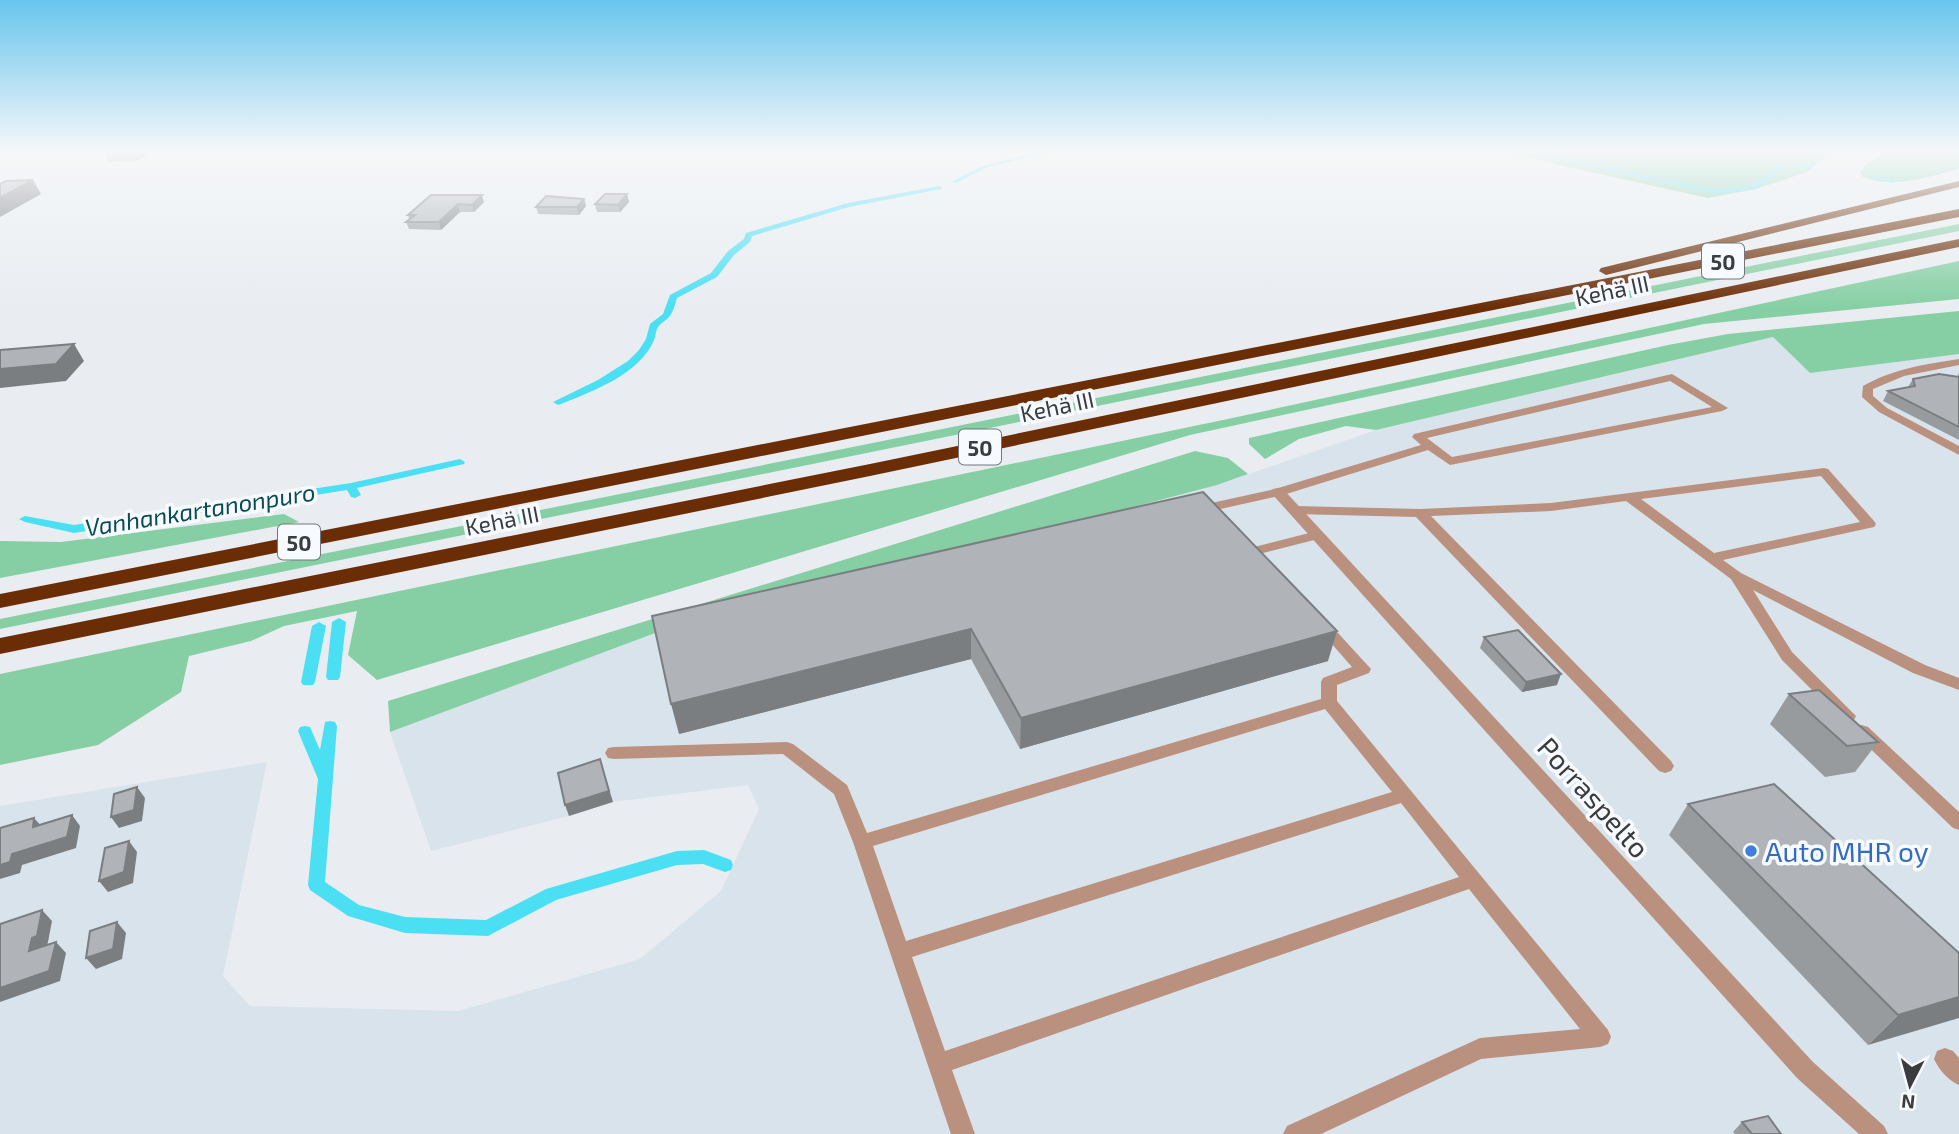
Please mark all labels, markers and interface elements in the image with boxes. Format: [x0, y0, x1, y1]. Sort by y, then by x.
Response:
road number: 50 [1702, 244, 1744, 278]
street label: Kehä III [1572, 269, 1652, 311]
street label: Kehä III [1017, 385, 1097, 427]
road number: 50 [959, 430, 1001, 464]
water label: Vanhankartanonpuro [83, 476, 317, 542]
street label: Kehä III [463, 499, 541, 541]
road number: 50 [278, 524, 320, 560]
street label: Porraspelto [1531, 730, 1657, 864]
place label: Auto MHR oy [1765, 834, 1929, 868]
marker: Auto MHR oy [1743, 843, 1759, 859]
north arrow [1875, 1050, 1945, 1120]
text: N [1900, 1090, 1916, 1115]

